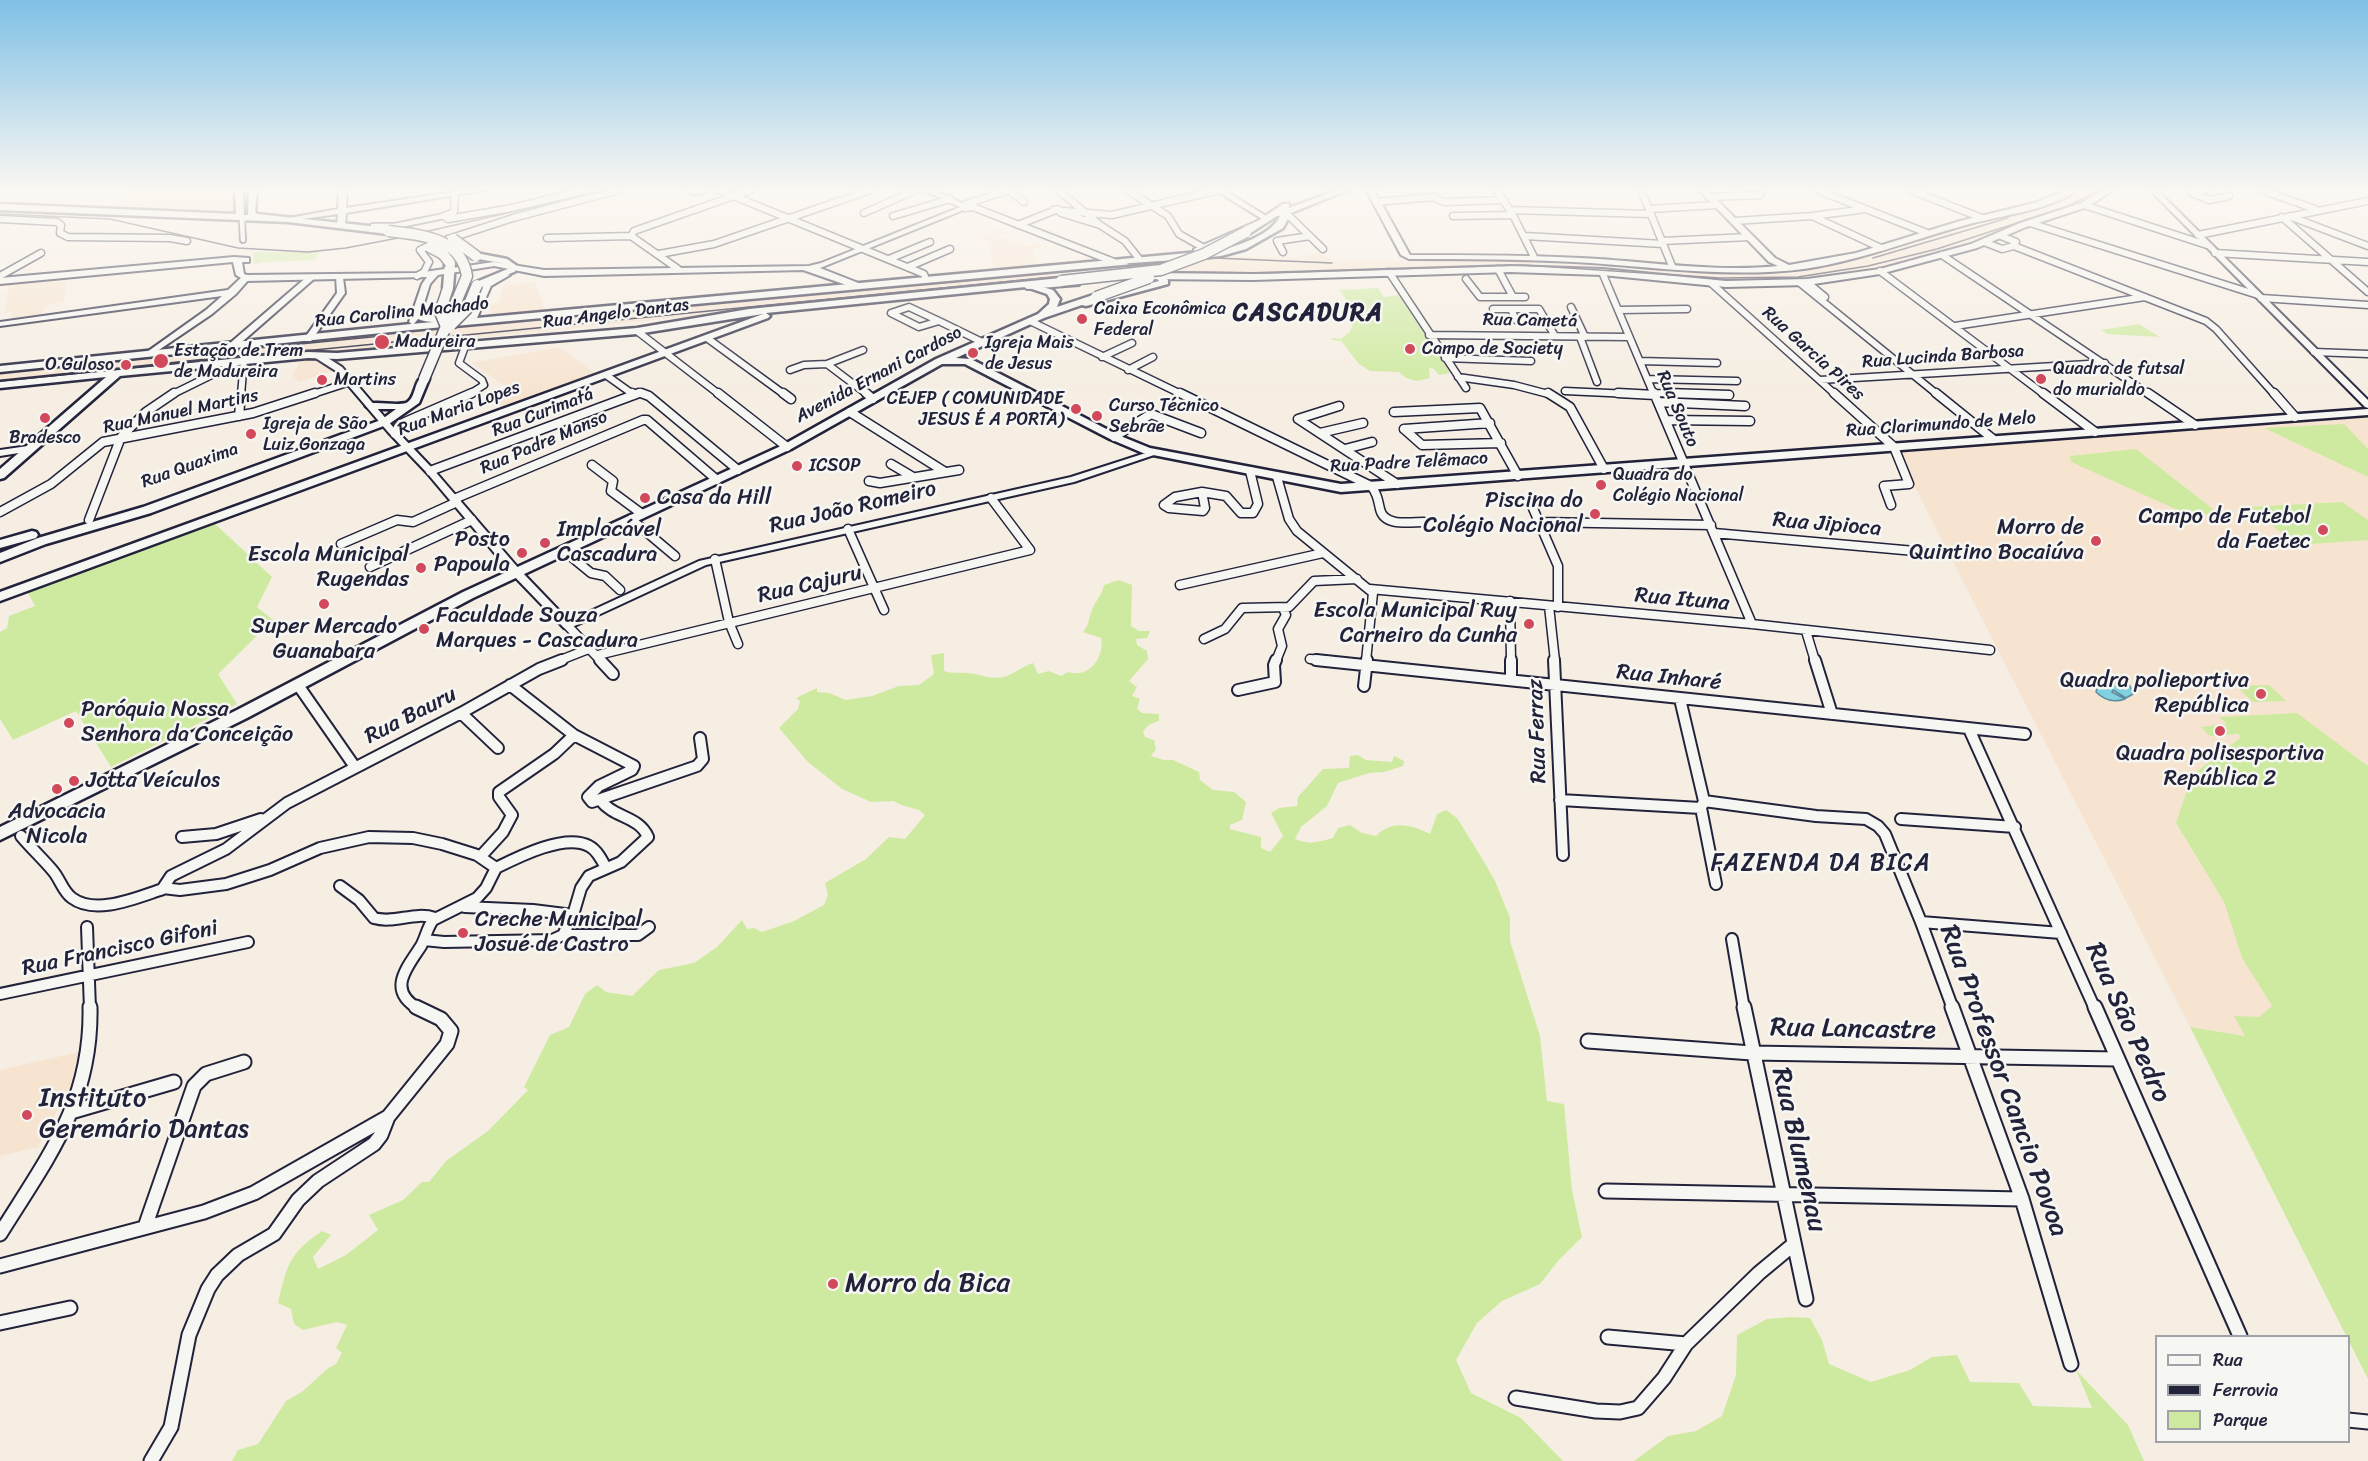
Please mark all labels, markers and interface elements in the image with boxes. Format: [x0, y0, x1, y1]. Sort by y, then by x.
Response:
street label: Rua Carolina Machado [314, 293, 490, 333]
street label: Rua Angelo Dantas [542, 294, 690, 334]
place label: Caixa Econômica Federal [1094, 298, 1226, 340]
district label: CASCADURA [1233, 300, 1383, 328]
street label: Rua Garcia Pires [1757, 302, 1869, 406]
street label: Rua Cametá [1483, 309, 1577, 333]
marker: Caixa Econômica Federal [1075, 312, 1089, 326]
street label: Avenida Ernani Cardoso [792, 322, 966, 428]
place label: Madureira [395, 331, 475, 353]
place label: Igreja Mais de Jesus [985, 332, 1074, 374]
marker: Madureira [373, 333, 391, 351]
place label: Campo de Society [1422, 338, 1563, 360]
place label: Estação de Trem de Madureira [174, 340, 303, 382]
street label: Rua Lucinda Barbosa [1861, 341, 2025, 373]
marker: Campo de Society [1403, 342, 1417, 356]
marker: Igreja Mais de Jesus [966, 346, 980, 360]
marker: Estação de Trem de Madureira [152, 352, 170, 370]
place label: O Guloso [45, 354, 114, 376]
marker: O Guloso [119, 358, 133, 372]
place label: Quadra de futsal do murialdo [2053, 358, 2184, 400]
street label: Rua Souto [1651, 367, 1703, 451]
place label: Martins [334, 369, 396, 391]
marker: Quadra de futsal do murialdo [2034, 372, 2048, 386]
marker: Martins [315, 373, 329, 387]
street label: Rua Maria Lopes [395, 377, 523, 441]
street label: Rua Curimatá [489, 384, 597, 442]
street label: Rua Manuel Martins [102, 385, 260, 439]
place label: CEJEP ( COMUNIDADE JESUS É A PORTA) [887, 388, 1064, 430]
place label: Curso Técnico Sebrae [1109, 395, 1219, 438]
marker: CEJEP ( COMUNIDADE JESUS É A PORTA) [1069, 402, 1083, 416]
street label: Rua Padre Manso [477, 407, 611, 479]
street label: Rua Clarimundo de Melo [1845, 408, 2037, 442]
marker: Curso Técnico Sebrae [1090, 409, 1104, 423]
marker: Bradesco [38, 411, 52, 425]
place label: Igreja de São Luiz Gonzaga [263, 413, 368, 456]
place label: Bradesco [9, 427, 81, 449]
marker: Igreja de São Luiz Gonzaga [244, 427, 258, 441]
street label: Rua Quaxima [139, 438, 241, 494]
street label: Rua Padre Telêmaco [1330, 448, 1488, 478]
place label: ICSOP [809, 455, 861, 477]
marker: ICSOP [790, 459, 804, 473]
place label: Quadra do Colégio Nacional [1613, 464, 1744, 506]
street label: Rua João Romeiro [767, 476, 939, 540]
marker: Quadra do Colégio Nacional [1594, 478, 1608, 492]
place label: Casa da Hill [657, 485, 771, 511]
place label: Piscina do Colégio Nacional [1423, 488, 1583, 540]
marker: Casa da Hill [638, 491, 652, 505]
place label: Campo de Futebol da Faetec [2139, 504, 2311, 556]
marker: Piscina do Colégio Nacional [1588, 507, 1602, 521]
street label: Rua Jipioca [1772, 507, 1882, 543]
place label: Morro de Quintino Bocaiúva [1909, 515, 2084, 566]
place label: Implacável Cascadura [557, 517, 661, 568]
marker: Campo de Futebol da Faetec [2316, 523, 2330, 537]
place label: Posto Papoula [434, 527, 510, 578]
marker: Morro de Quintino Bocaiúva [2089, 534, 2103, 548]
marker: Implacável Cascadura [538, 536, 552, 550]
place label: Escola Municipal Rugendas [248, 542, 409, 594]
marker: Posto Papoula [515, 546, 529, 560]
street label: Rua Cajuru [755, 560, 865, 610]
marker: Escola Municipal Rugendas [414, 561, 428, 575]
street label: Rua Ituna [1634, 583, 1730, 617]
marker: Super Mercado Guanabara [317, 597, 331, 611]
place label: Escola Municipal Ruy Carneiro da Cunha [1314, 598, 1517, 650]
place label: Faculdade Souza Marques - Cascadura [436, 603, 638, 654]
place label: Super Mercado Guanabara [251, 614, 397, 666]
marker: Escola Municipal Ruy Carneiro da Cunha [1522, 617, 1536, 631]
marker: Faculdade Souza Marques - Cascadura [417, 622, 431, 636]
street label: Rua Inharé [1615, 659, 1723, 697]
place label: Quadra polieportiva República [2060, 668, 2249, 720]
street label: Rua Ferraz [1523, 678, 1553, 784]
street label: Rua Bauru [361, 682, 461, 750]
marker: Quadra polieportiva República [2254, 687, 2268, 701]
place label: Paróquia Nossa Senhora da Conceição [81, 697, 293, 748]
marker: Paróquia Nossa Senhora da Conceição [62, 716, 76, 730]
marker: Quadra polisesportiva República 2 [2213, 724, 2227, 738]
place label: Quadra polisesportiva República 2 [2116, 741, 2324, 792]
place label: Jotta Veículos [86, 768, 220, 794]
marker: Jotta Veículos [67, 774, 81, 788]
marker: Advocacia Nicola [50, 782, 64, 796]
place label: Advocacia Nicola [8, 799, 106, 850]
district label: FAZENDA DA BICA [1710, 850, 1932, 878]
place label: Creche Municipal Josué de Castro [475, 907, 642, 958]
street label: Rua Francisco Gifoni [20, 915, 220, 983]
street label: Rua Professor Cancio Povoa [1931, 921, 2075, 1241]
marker: Creche Municipal Josué de Castro [456, 926, 470, 940]
street label: Rua São Pedro [2077, 938, 2177, 1108]
street label: Rua Lancastre [1770, 1012, 1936, 1048]
street label: Rua Blumenau [1763, 1065, 1833, 1235]
place label: Instituto Geremário Dantas [39, 1083, 249, 1146]
marker: Instituto Geremário Dantas [20, 1108, 34, 1122]
place label: Morro da Bica [845, 1268, 1010, 1300]
marker: Morro da Bica [826, 1277, 840, 1291]
legend [2155, 1335, 2350, 1443]
text: Rua [2213, 1344, 2243, 1376]
text: Ferrovia [2213, 1374, 2278, 1406]
text: Parque [2213, 1404, 2267, 1436]

